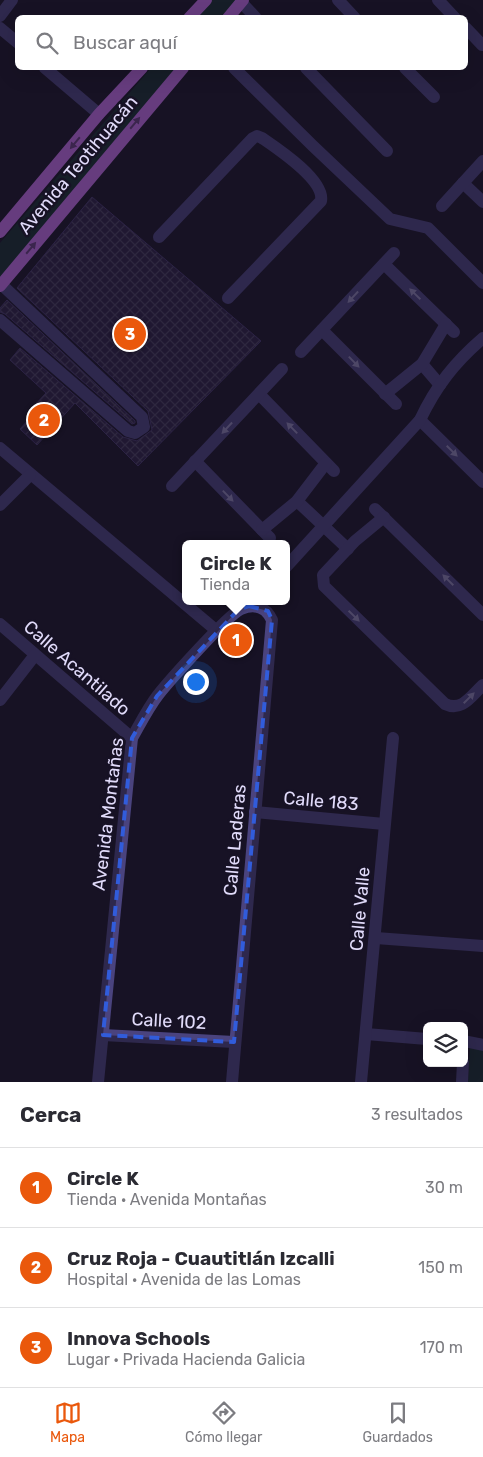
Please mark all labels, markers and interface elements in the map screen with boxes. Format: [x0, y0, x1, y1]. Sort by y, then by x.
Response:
search box [15, 15, 468, 70]
icon: search [33, 29, 61, 57]
text: Buscar aquí [73, 31, 177, 54]
street label: Avenida Teotihuacán [14, 91, 142, 239]
one-way arrow [129, 117, 140, 130]
one-way arrow [69, 136, 80, 149]
one-way arrow [25, 242, 36, 254]
one-way arrow [410, 288, 422, 300]
one-way arrow [347, 290, 359, 302]
pin: 3 [114, 315, 146, 353]
one-way arrow [347, 356, 359, 368]
pin: 2 [28, 401, 60, 439]
one-way arrow [221, 421, 233, 433]
one-way arrow [287, 423, 299, 435]
one-way arrow [445, 445, 457, 457]
one-way arrow [222, 490, 234, 502]
popup [182, 540, 290, 605]
text: Circle K [200, 552, 272, 575]
text: Tienda [200, 575, 250, 594]
one-way arrow [443, 575, 455, 587]
one-way arrow [348, 610, 360, 622]
street label: Calle Acantilado [19, 616, 135, 720]
pin: 1 [220, 621, 252, 659]
your location [183, 669, 209, 695]
one-way arrow [463, 692, 475, 704]
street label: Avenida Montañas [88, 736, 128, 892]
street label: Calle Laderas [219, 783, 251, 897]
street label: Calle 183 [283, 787, 359, 815]
street label: Calle Valle [345, 866, 375, 952]
street label: Calle 102 [131, 1008, 207, 1034]
map controls [423, 1022, 468, 1067]
button: layers [423, 1022, 468, 1067]
text: Cerca [20, 1102, 81, 1127]
text: 3 resultados [371, 1105, 463, 1124]
text: Circle K [67, 1167, 139, 1190]
text: 1 [32, 1178, 40, 1197]
text: 30 m [425, 1178, 463, 1197]
text: Tienda · Avenida Montañas [67, 1190, 267, 1209]
text: Cruz Roja - Cuautitlán Izcalli [67, 1247, 335, 1270]
text: 2 [31, 1258, 41, 1277]
text: 150 m [418, 1258, 463, 1277]
text: Hospital · Avenida de las Lomas [67, 1270, 301, 1289]
text: Innova Schools [67, 1327, 210, 1350]
text: 3 [31, 1338, 41, 1357]
text: 170 m [420, 1338, 463, 1357]
text: Lugar · Privada Hacienda Galicia [67, 1350, 305, 1369]
tab: Mapa [50, 1399, 85, 1446]
tab: Cómo llegar [185, 1399, 262, 1446]
tab: Guardados [362, 1399, 433, 1446]

